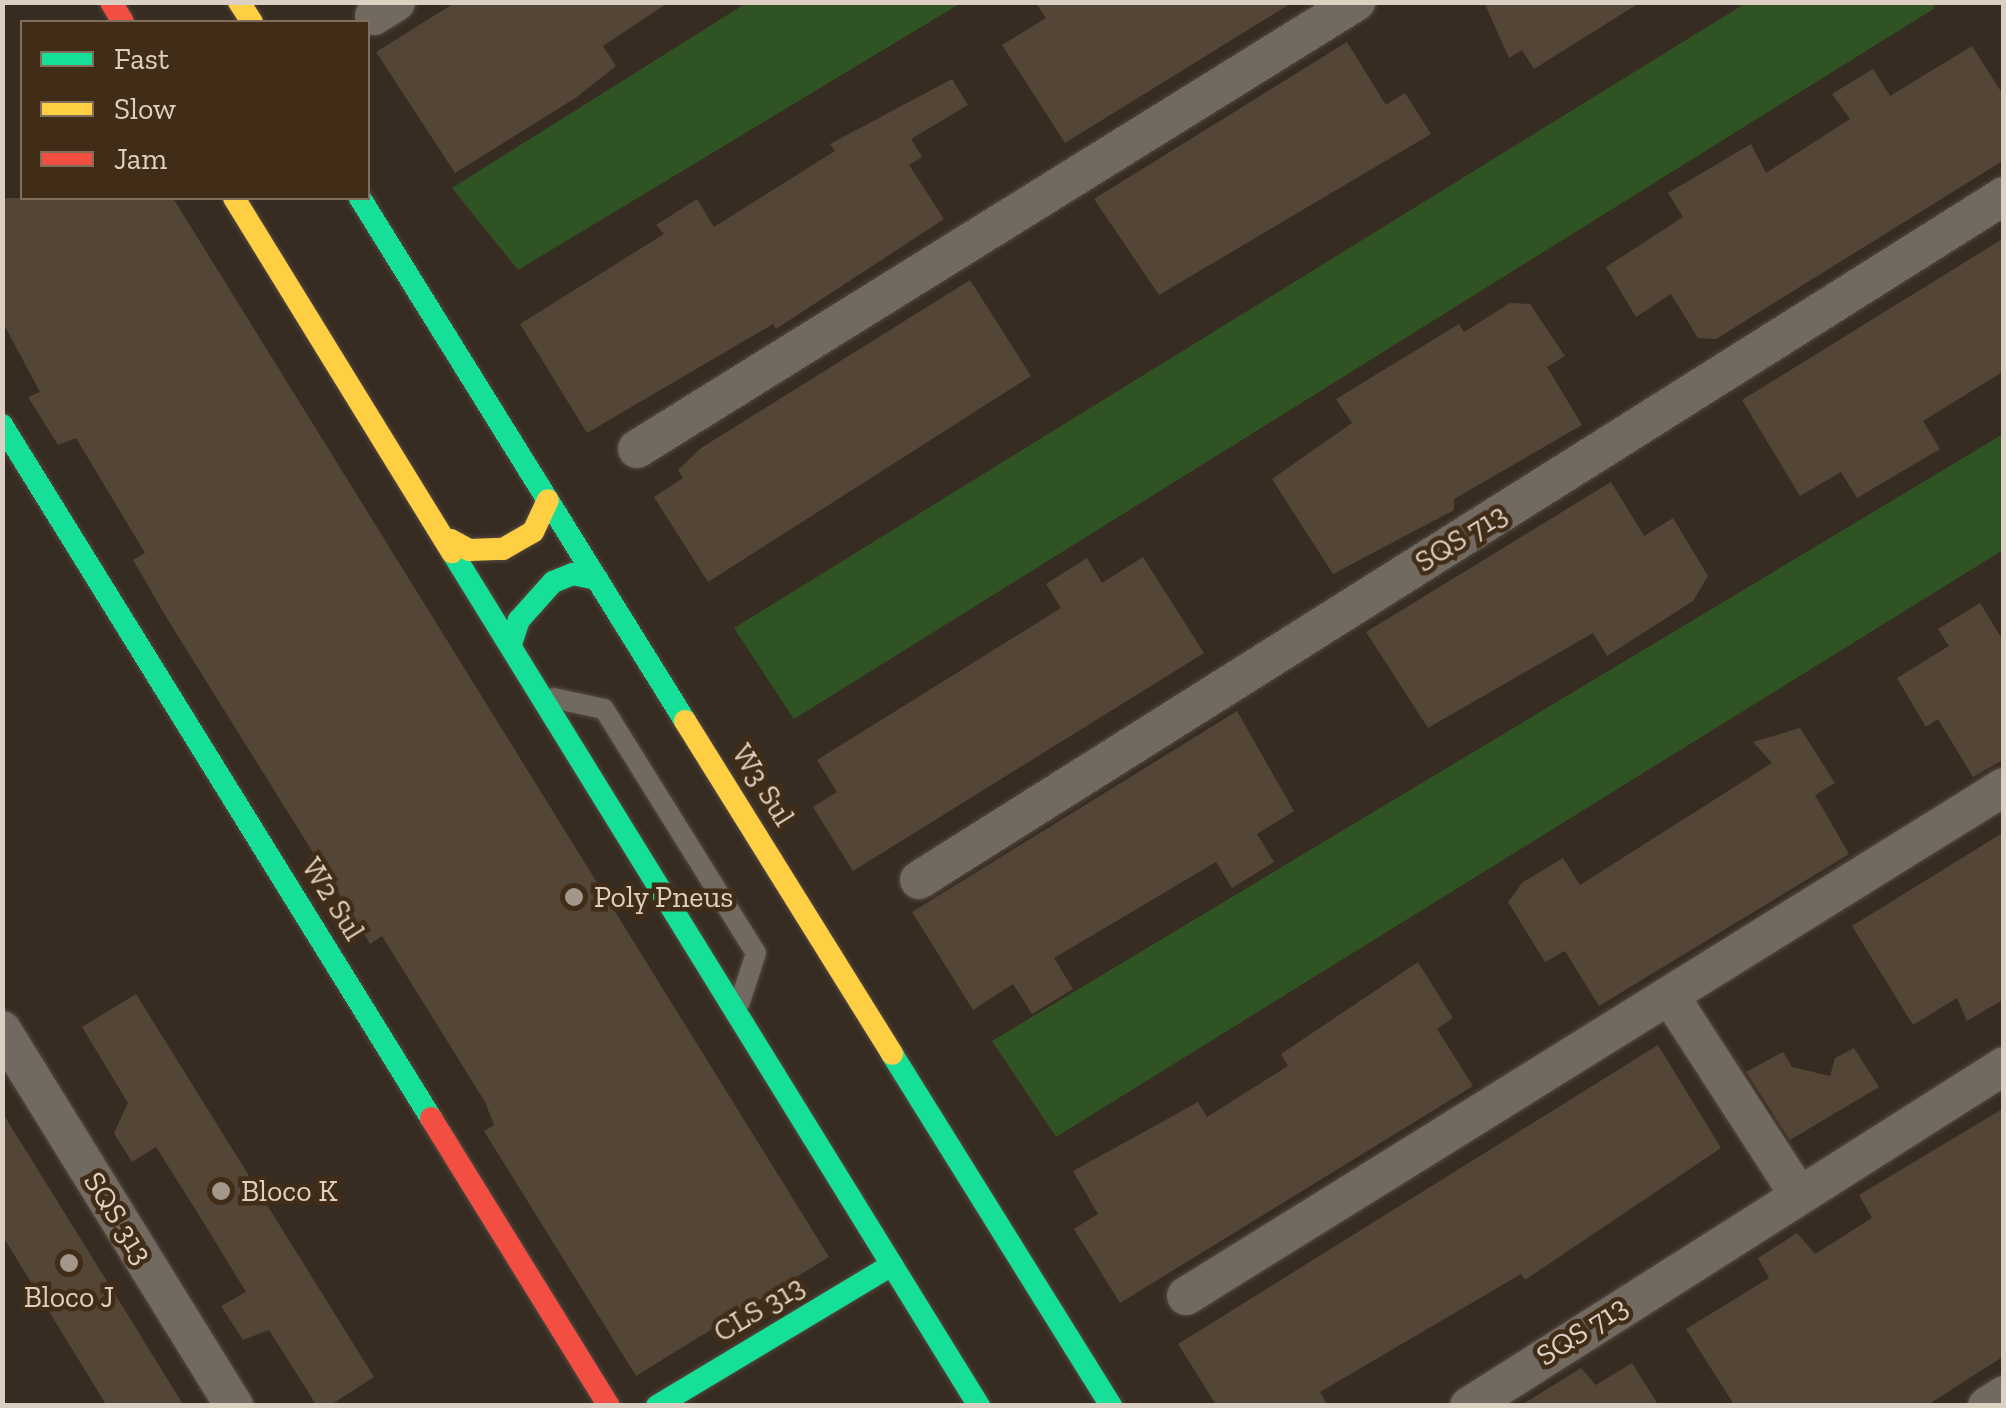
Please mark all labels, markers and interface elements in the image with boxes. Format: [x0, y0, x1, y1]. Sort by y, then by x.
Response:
legend [20, 20, 370, 200]
text: Fast [114, 41, 169, 77]
text: Slow [114, 91, 176, 127]
text: Jam [114, 141, 167, 177]
street label: SQS 713 [1409, 496, 1513, 580]
street label: W3 Sul [724, 737, 802, 833]
street label: W2 Sul [294, 851, 372, 947]
place label: Poly Pneus [594, 879, 734, 915]
marker: Poly Pneus [563, 886, 585, 908]
street label: SQS 313 [76, 1165, 160, 1271]
place label: Bloco K [241, 1173, 338, 1209]
marker: Bloco K [210, 1180, 232, 1202]
marker: Bloco J [58, 1252, 80, 1274]
street label: CLS 313 [707, 1268, 811, 1350]
place label: Bloco J [23, 1279, 115, 1315]
street label: SQS 713 [1530, 1288, 1634, 1374]

